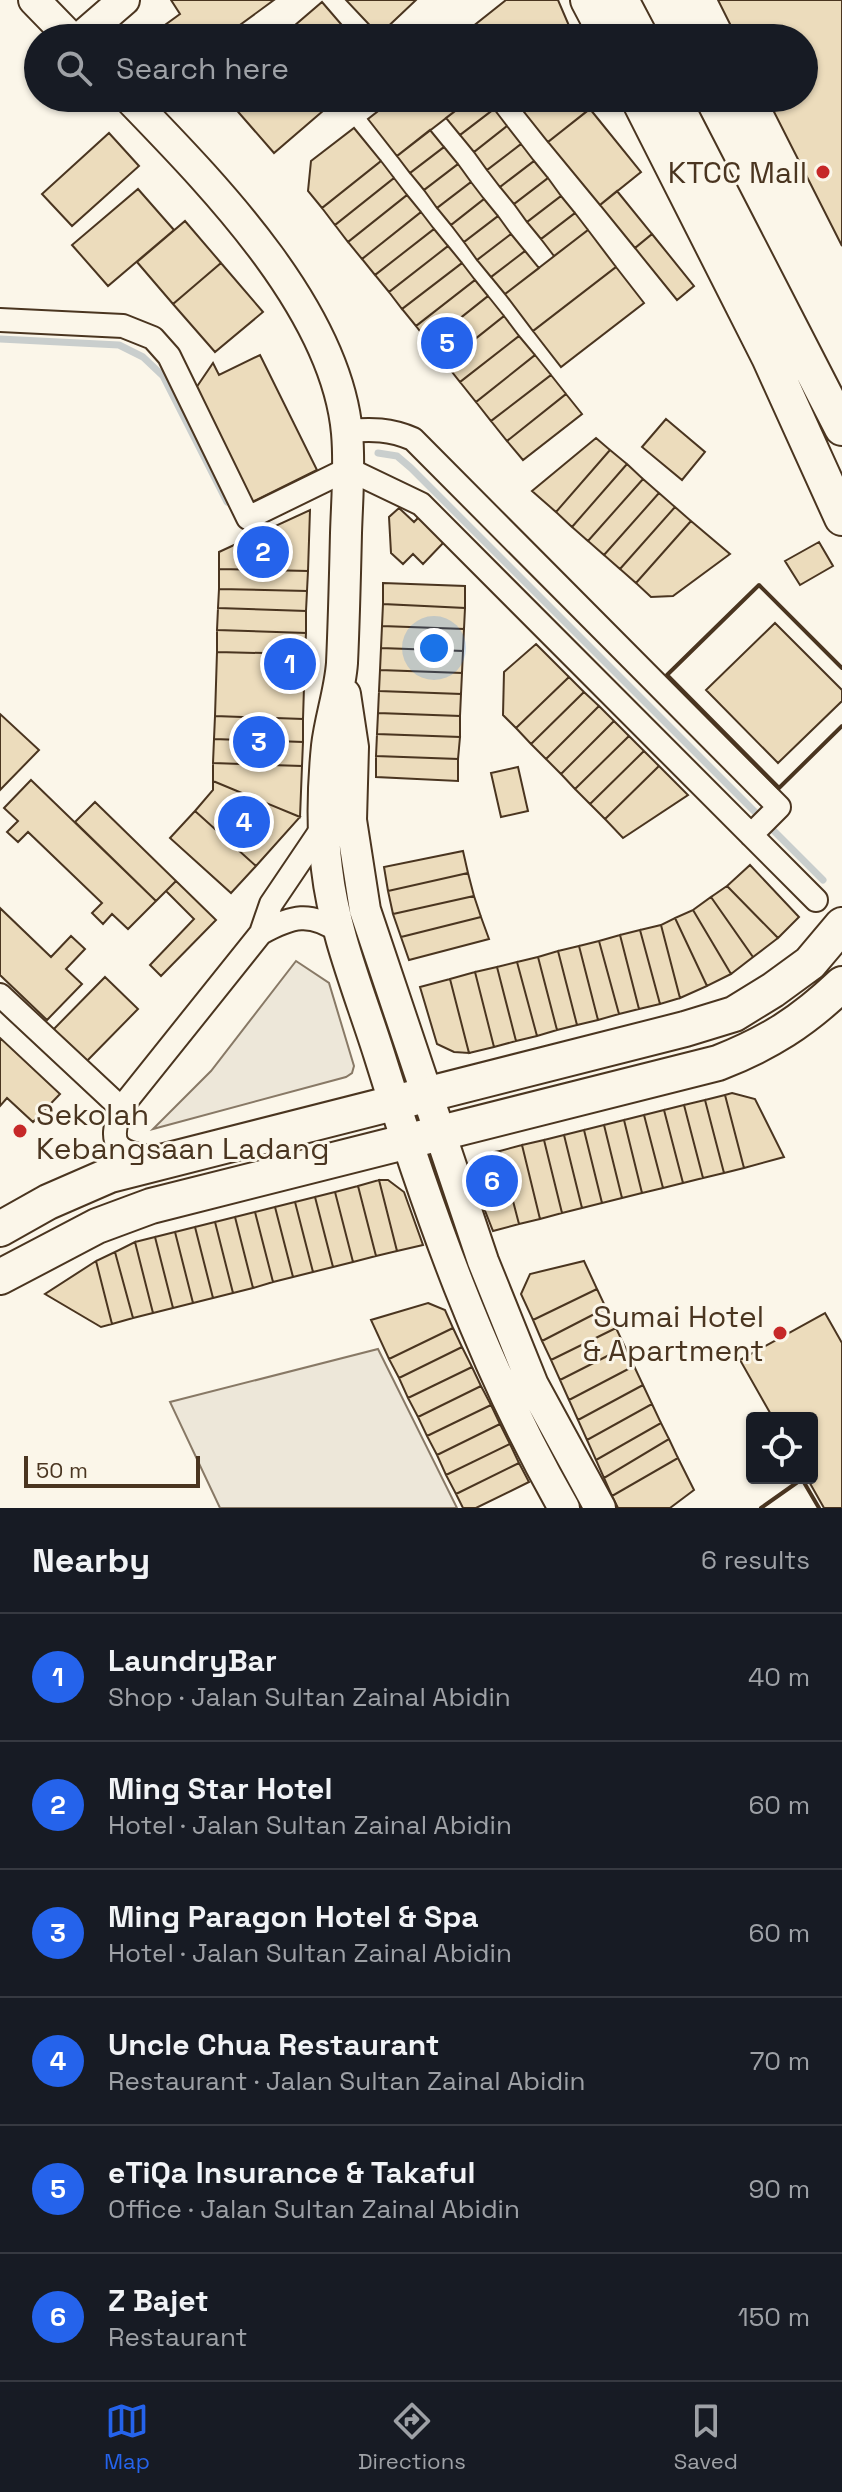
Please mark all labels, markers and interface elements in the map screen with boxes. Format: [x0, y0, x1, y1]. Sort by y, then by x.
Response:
search box [24, 24, 818, 112]
icon: search [52, 46, 96, 90]
text: Search here [116, 49, 289, 88]
place label: KTCC Mall [668, 153, 807, 192]
marker: KTCC Mall [814, 163, 832, 181]
pin: 5 [421, 313, 473, 373]
pin: 2 [237, 522, 289, 582]
your location [414, 628, 454, 668]
pin: 1 [264, 634, 316, 694]
pin: 3 [233, 712, 285, 772]
pin: 4 [218, 792, 270, 852]
place label: Sekolah Kebangsaan Ladang [36, 1095, 329, 1168]
marker: Sekolah Kebangsaan Ladang [11, 1122, 29, 1140]
pin: 6 [466, 1151, 518, 1211]
place label: Sumai Hotel & Apartment [583, 1297, 764, 1370]
marker: Sumai Hotel & Apartment [771, 1324, 789, 1342]
map controls [746, 1412, 818, 1484]
button: locate [746, 1412, 818, 1484]
scale bar [24, 1452, 200, 1488]
text: 50 m [36, 1456, 88, 1484]
text: Nearby [32, 1539, 150, 1582]
text: 6 results [701, 1543, 810, 1577]
text: LaundryBar [108, 1641, 277, 1680]
text: 1 [52, 1660, 64, 1694]
text: 40 m [748, 1660, 810, 1694]
text: Shop · Jalan Sultan Zainal Abidin [108, 1680, 511, 1714]
text: Ming Star Hotel [108, 1769, 332, 1808]
text: 2 [50, 1788, 66, 1822]
text: 60 m [748, 1788, 810, 1822]
text: Hotel · Jalan Sultan Zainal Abidin [108, 1808, 512, 1842]
text: Ming Paragon Hotel & Spa [108, 1897, 479, 1936]
text: 3 [50, 1916, 66, 1950]
text: 60 m [748, 1916, 810, 1950]
text: Hotel · Jalan Sultan Zainal Abidin [108, 1936, 512, 1970]
text: Uncle Chua Restaurant [108, 2025, 440, 2064]
text: 4 [50, 2044, 66, 2078]
text: 70 m [750, 2044, 810, 2078]
text: Restaurant · Jalan Sultan Zainal Abidin [108, 2064, 585, 2098]
text: eTiQa Insurance & Takaful [108, 2153, 476, 2192]
text: 5 [50, 2172, 66, 2206]
text: 90 m [748, 2172, 810, 2206]
text: Office · Jalan Sultan Zainal Abidin [108, 2192, 520, 2226]
text: Z Bajet [108, 2281, 209, 2320]
text: 6 [50, 2300, 66, 2334]
text: 150 m [738, 2300, 810, 2334]
text: Restaurant [108, 2320, 247, 2354]
tab: Map [104, 2399, 150, 2475]
tab: Directions [358, 2399, 466, 2475]
tab: Saved [674, 2399, 738, 2475]

